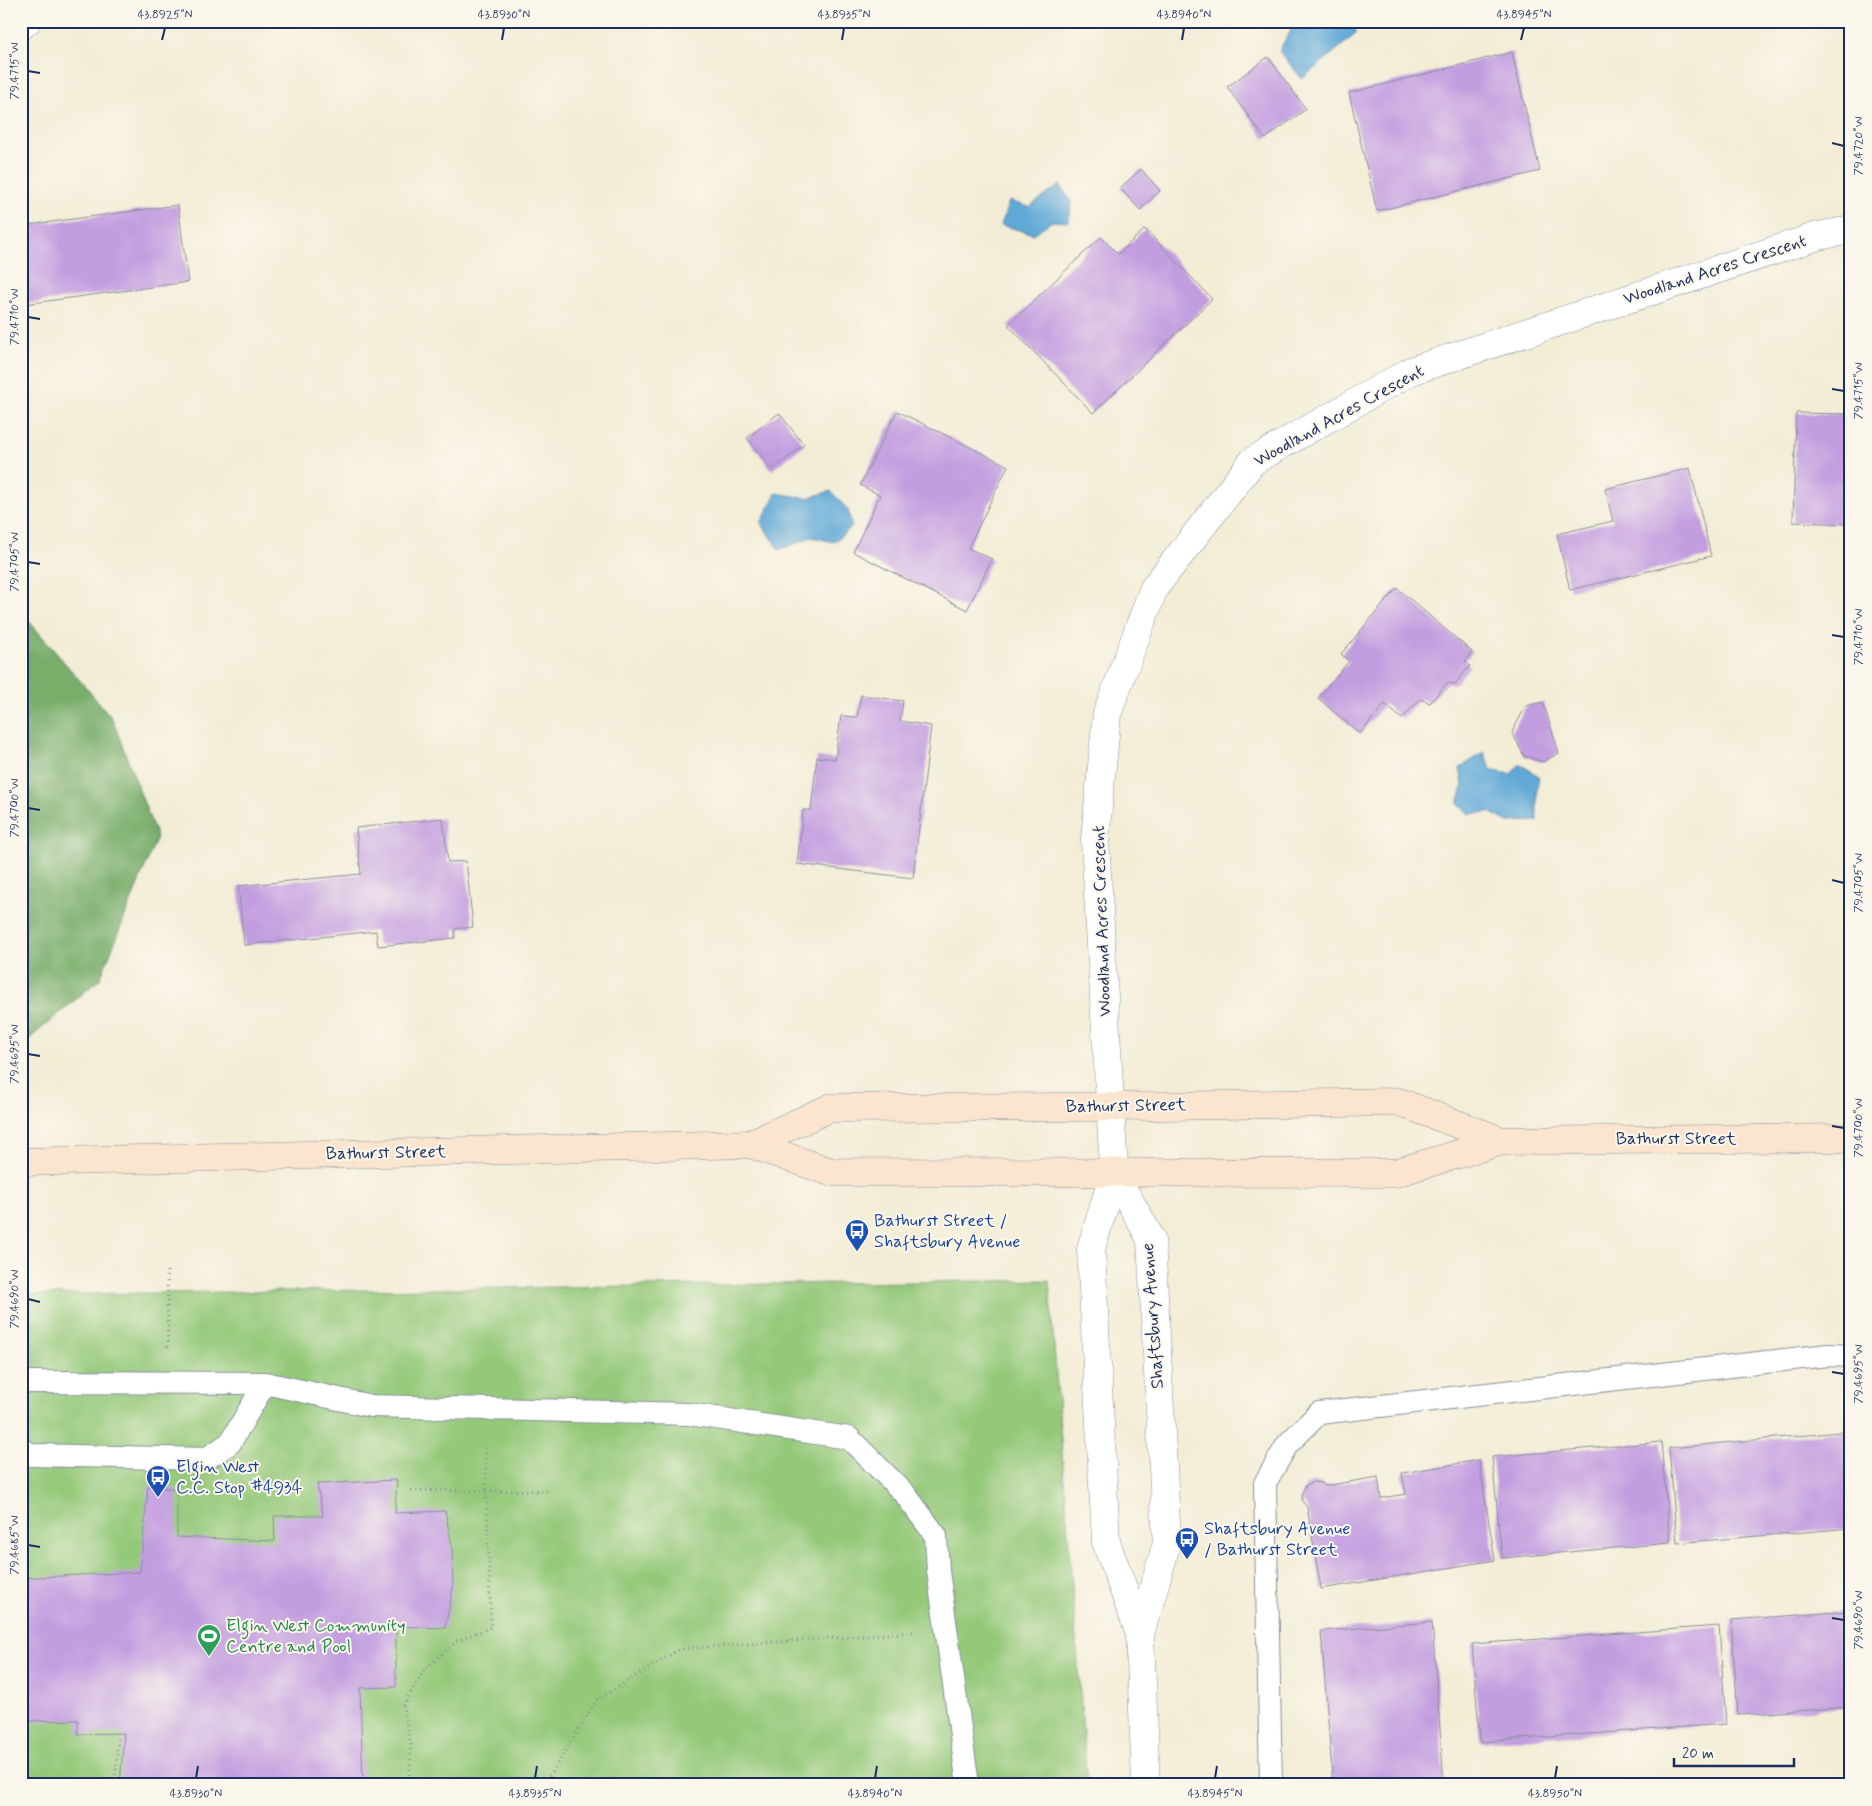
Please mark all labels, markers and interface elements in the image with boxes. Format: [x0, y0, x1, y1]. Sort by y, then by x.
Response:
text: 43.8925°N [137, 7, 193, 23]
text: 43.8930°N [478, 7, 530, 23]
text: 43.8935°N [818, 7, 870, 23]
text: 43.8940°N [1157, 7, 1211, 23]
text: 43.8945°N [1496, 7, 1552, 23]
text: 79.4715°W [7, 42, 23, 100]
text: 79.4720°W [1851, 116, 1867, 176]
street label: Woodland Acres Crescent [1620, 229, 1810, 311]
text: 79.4710°W [7, 289, 23, 345]
street label: Woodland Acres Crescent [1250, 359, 1429, 473]
text: 79.4715°W [1851, 362, 1867, 420]
text: 79.4705°W [7, 532, 23, 592]
text: 79.4710°W [1851, 609, 1867, 665]
text: 79.4700°W [7, 778, 23, 838]
street label: Woodland Acres Crescent [1087, 825, 1117, 1017]
text: 79.4705°W [1851, 853, 1867, 913]
text: 79.4695°W [7, 1024, 23, 1084]
street label: Bathurst Street [1065, 1093, 1187, 1119]
text: 79.4700°W [1851, 1098, 1867, 1158]
street label: Bathurst Street [1616, 1127, 1737, 1151]
street label: Bathurst Street [325, 1140, 447, 1166]
place label: Bathurst Street / Shaftsbury Avenue [874, 1209, 1020, 1254]
bus stop icon: Bathurst Street / Shaftsbury Avenue [844, 1218, 870, 1252]
street label: Shaftsbury Avenue [1136, 1242, 1170, 1390]
text: 79.4690°W [7, 1269, 23, 1328]
text: 79.4695°W [1851, 1344, 1867, 1404]
place label: Elgin West C.C. Stop #4934 [176, 1455, 302, 1500]
bus stop icon: Elgin West C.C. Stop #4934 [145, 1464, 171, 1498]
text: 79.4685°W [7, 1515, 23, 1575]
place label: Shaftsbury Avenue / Bathurst Street [1204, 1517, 1350, 1562]
bus stop icon: Shaftsbury Avenue / Bathurst Street [1174, 1526, 1200, 1560]
text: 79.4690°W [1851, 1590, 1867, 1649]
place label: Elgin West Community Centre and Pool [226, 1614, 406, 1659]
sports icon: Elgin West Community Centre and Pool [196, 1623, 222, 1657]
scale bar [1674, 1736, 1794, 1768]
text: 20 m [1682, 1744, 1714, 1764]
text: 43.8930°N [170, 1786, 222, 1802]
text: 43.8935°N [509, 1786, 561, 1802]
text: 43.8940°N [848, 1786, 902, 1802]
text: 43.8945°N [1187, 1786, 1243, 1802]
text: 43.8950°N [1528, 1786, 1582, 1802]

